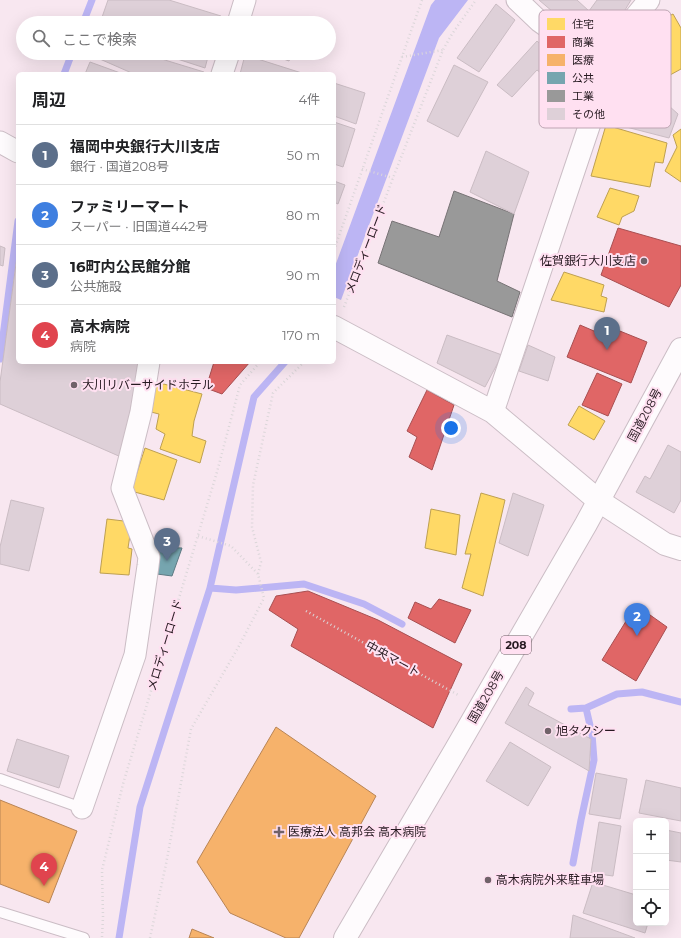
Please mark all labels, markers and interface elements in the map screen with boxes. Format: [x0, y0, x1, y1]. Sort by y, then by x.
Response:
legend [539, 10, 671, 128]
search box [16, 16, 336, 60]
text: 住宅 [572, 17, 594, 31]
icon: search [30, 27, 52, 49]
text: ここで検索 [62, 30, 137, 49]
text: 商業 [572, 35, 594, 49]
text: 医療 [572, 53, 594, 67]
text: 公共 [572, 71, 594, 85]
text: 工業 [572, 89, 594, 103]
text: 周辺 [32, 90, 66, 110]
text: 4件 [298, 91, 320, 107]
text: その他 [572, 107, 605, 121]
text: 福岡中央銀行大川支店 [70, 137, 220, 156]
text: 1 [42, 147, 48, 163]
text: 50 m [287, 147, 320, 163]
text: 銀行 · 国道208号 [70, 158, 169, 174]
text: ファミリーマート [70, 197, 190, 216]
street label: メロディーロード [341, 202, 390, 296]
text: 2 [41, 207, 49, 223]
text: 80 m [286, 207, 320, 223]
text: スーパー · 旧国道442号 [70, 218, 209, 234]
place label: 佐賀銀行大川支店 [540, 253, 636, 268]
marker: 佐賀銀行大川支店 [639, 256, 649, 266]
text: 16町内公民館分館 [70, 257, 190, 276]
text: 3 [41, 267, 49, 283]
text: 90 m [286, 267, 320, 283]
text: 公共施設 [70, 278, 122, 294]
text: 高木病院 [70, 317, 130, 336]
pin: 1 [594, 317, 620, 350]
text: 4 [41, 327, 49, 343]
text: 170 m [282, 327, 320, 343]
text: 病院 [70, 338, 96, 354]
place label: 大川リバーサイドホテル [82, 377, 214, 392]
marker: 大川リバーサイドホテル [69, 380, 79, 390]
street label: 国道208号 [624, 385, 665, 444]
your location [441, 418, 461, 438]
pin: 3 [154, 528, 180, 561]
street label: メロディーロード [143, 597, 186, 693]
pin: 2 [624, 603, 650, 636]
road number: 208 [501, 636, 531, 654]
street label: 中央マート [363, 637, 423, 680]
street label: 国道208号 [464, 668, 507, 726]
place label: 旭タクシー [556, 723, 616, 738]
marker: 旭タクシー [543, 726, 553, 736]
map controls [633, 818, 669, 926]
button: + [633, 818, 669, 854]
place label: 医療法人 高邦会 高木病院 [288, 824, 426, 839]
marker: 医療法人 高邦会 高木病院 [273, 826, 285, 838]
pin: 4 [31, 853, 57, 886]
button: − [633, 854, 669, 890]
place label: 高木病院外来駐車場 [496, 872, 604, 887]
marker: 高木病院外来駐車場 [483, 875, 493, 885]
button: locate [633, 890, 669, 926]

